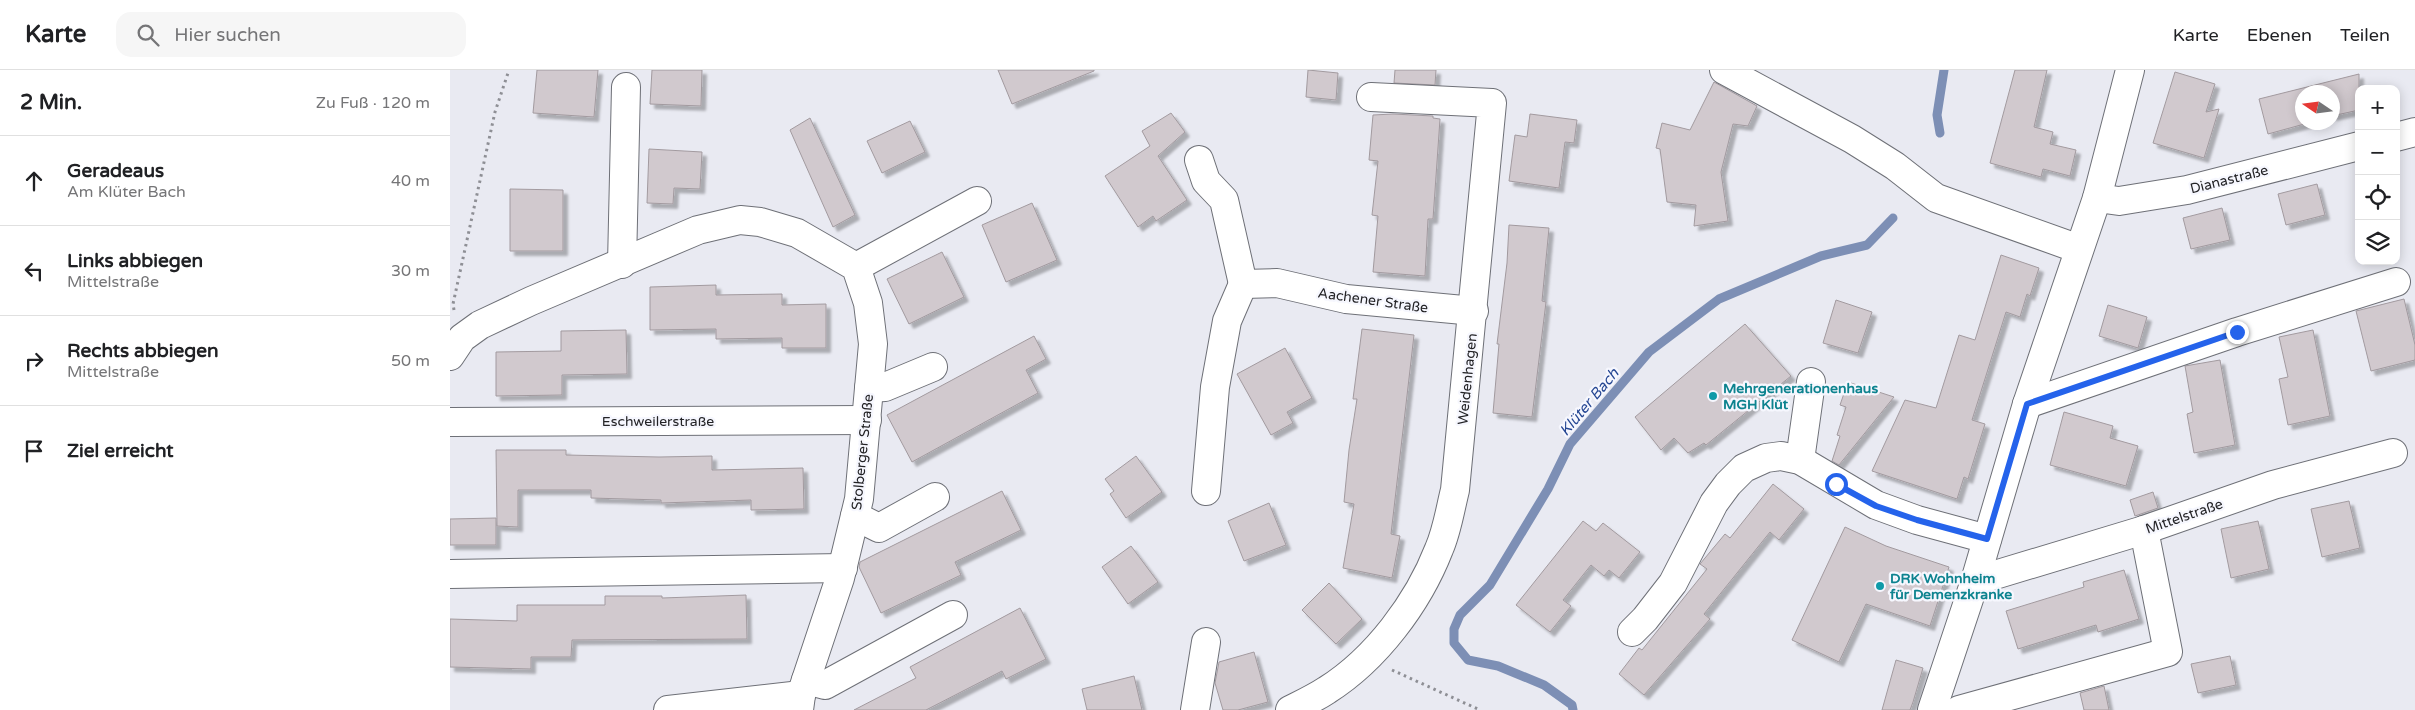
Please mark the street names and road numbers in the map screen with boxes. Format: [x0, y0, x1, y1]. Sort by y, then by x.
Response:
street label: Dianastraße [2188, 162, 2270, 197]
street label: Aachener Straße [1317, 284, 1429, 317]
street label: Weidenhagen [1454, 332, 1481, 426]
street label: Stolberger Straße [848, 393, 877, 511]
street label: Eschweilerstraße [602, 413, 714, 430]
street label: Mittelstraße [2143, 495, 2225, 538]

